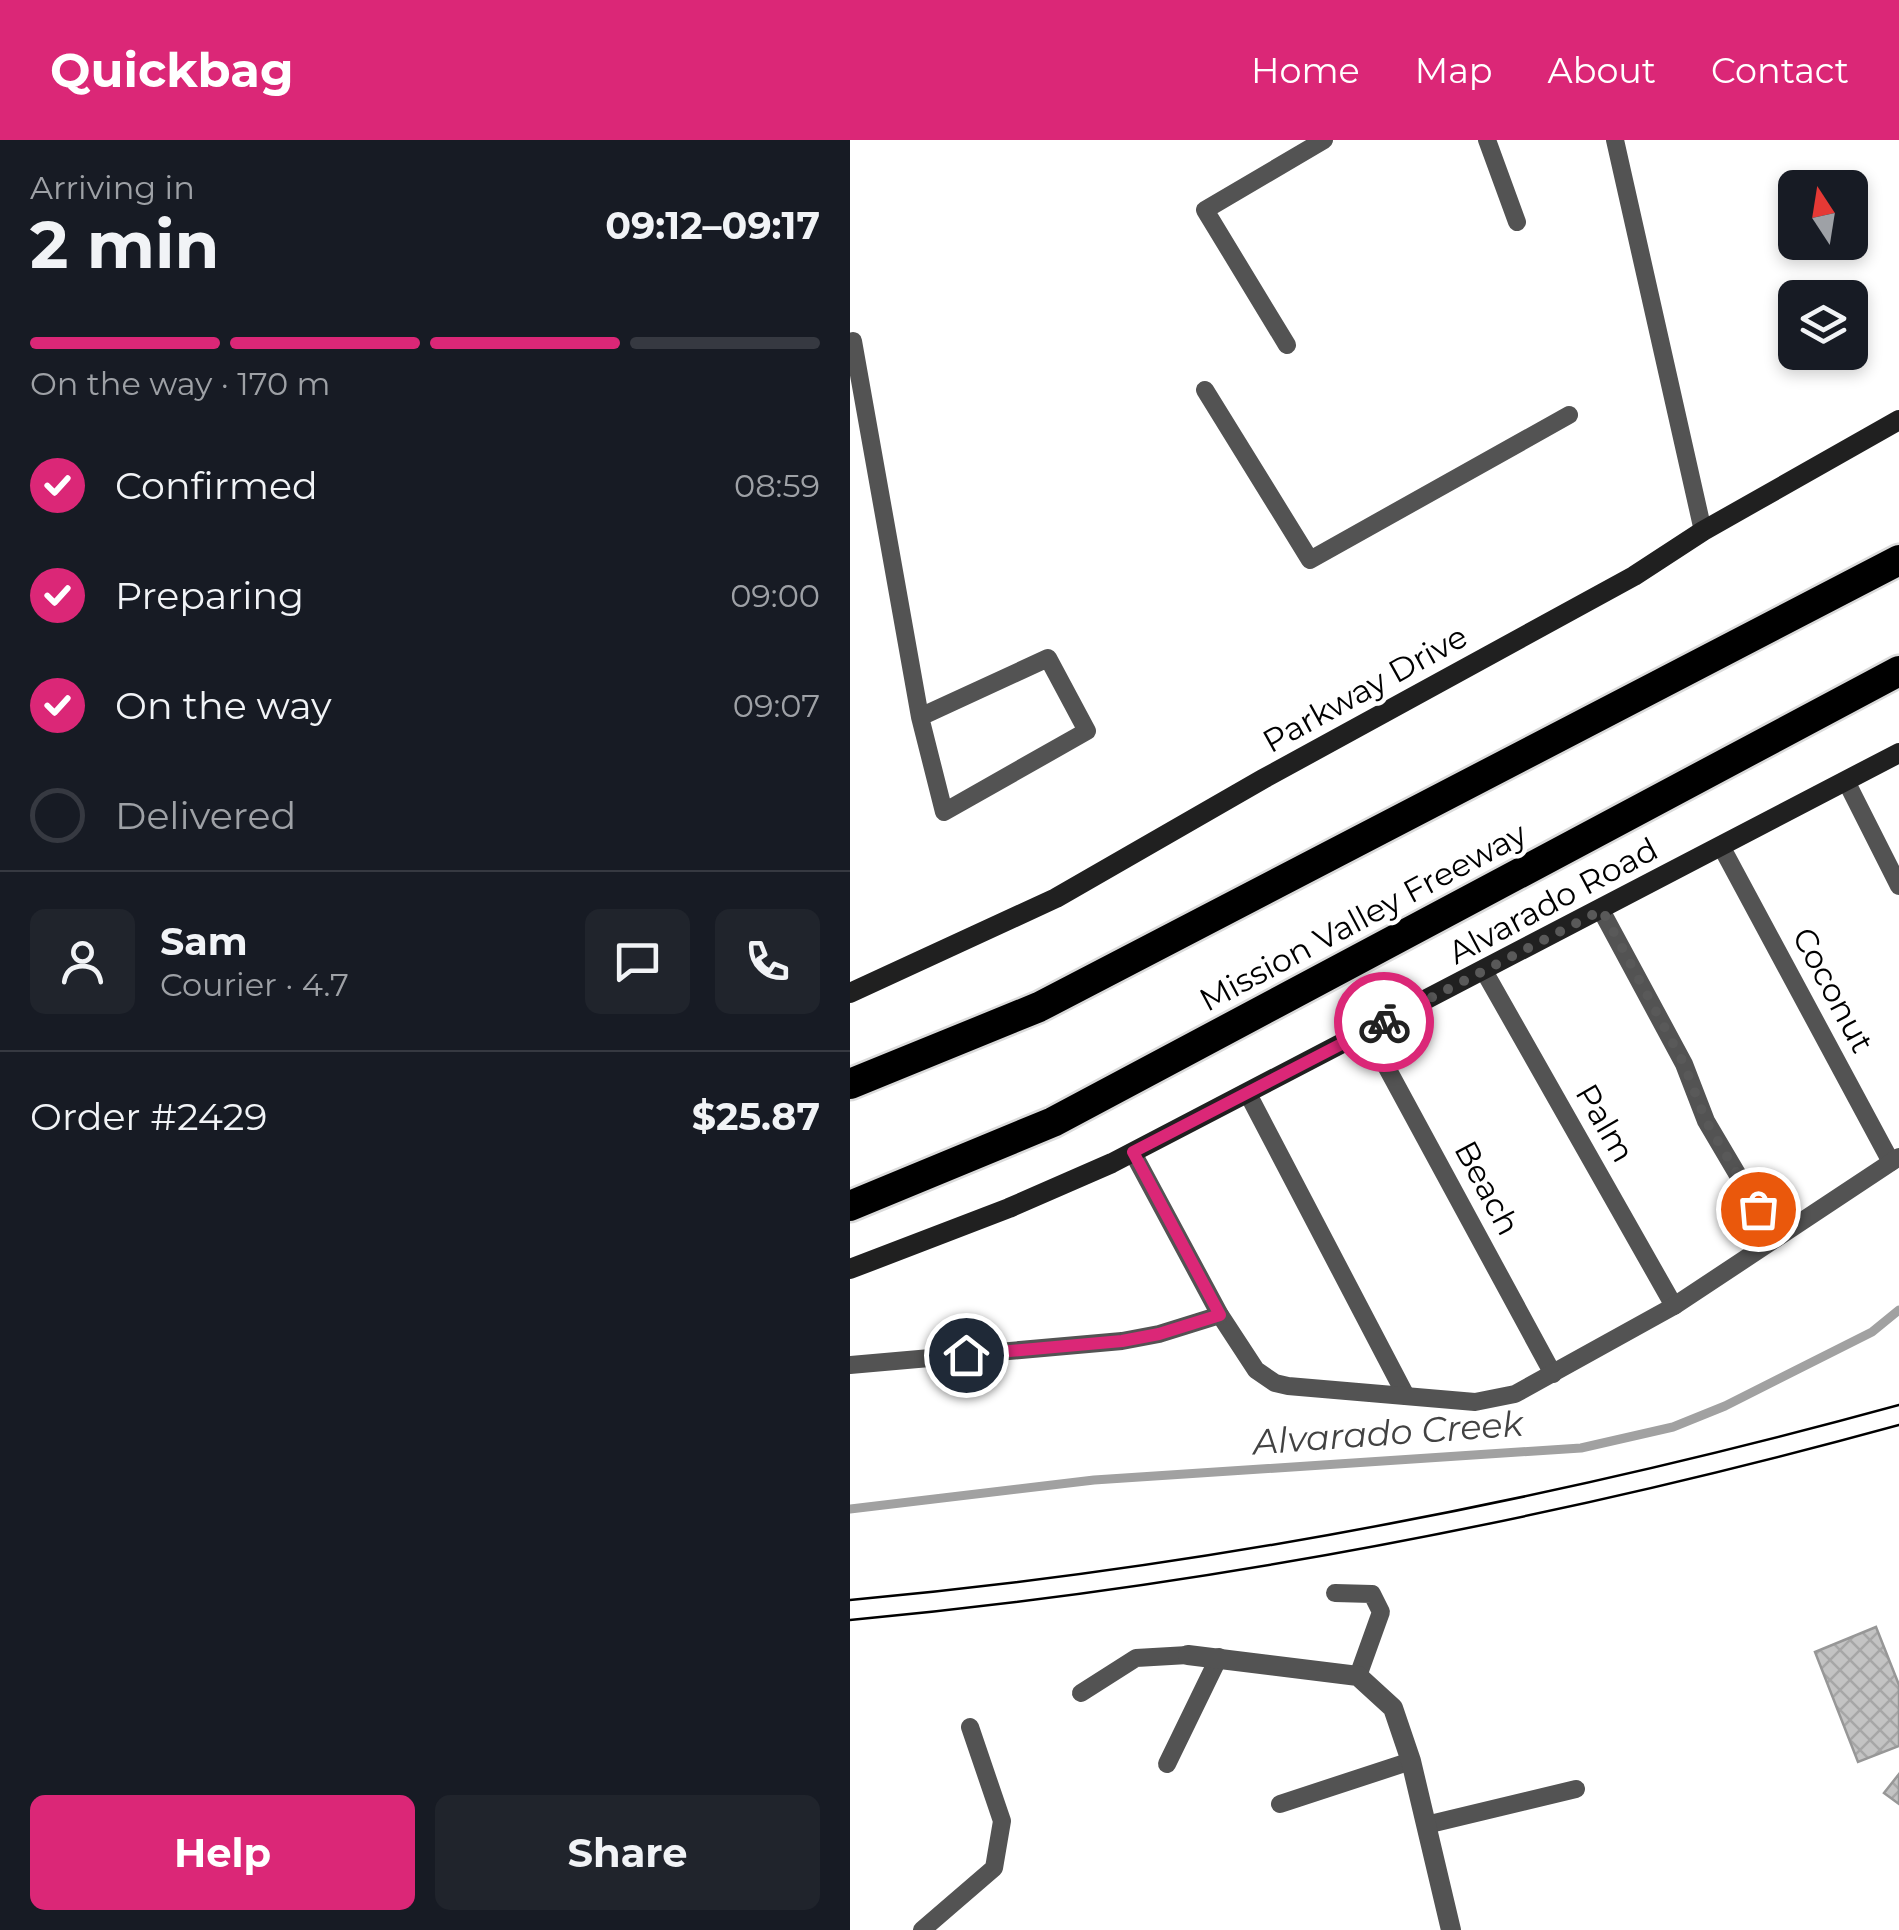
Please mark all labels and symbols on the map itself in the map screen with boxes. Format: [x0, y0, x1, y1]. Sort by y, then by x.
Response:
north arrow [1778, 170, 1868, 260]
street label: Parkway Drive [1256, 616, 1474, 761]
street label: Mission Valley Freeway [1193, 813, 1533, 1019]
street label: Alvarado Road [1441, 829, 1664, 972]
street label: Coconut [1784, 921, 1883, 1059]
courier [1334, 972, 1434, 1072]
street label: Palm [1568, 1077, 1643, 1169]
street label: Beach [1446, 1134, 1528, 1242]
pin [1716, 1167, 1801, 1252]
pin [924, 1313, 1009, 1398]
water label: Alvarado Creek [1249, 1401, 1527, 1464]

